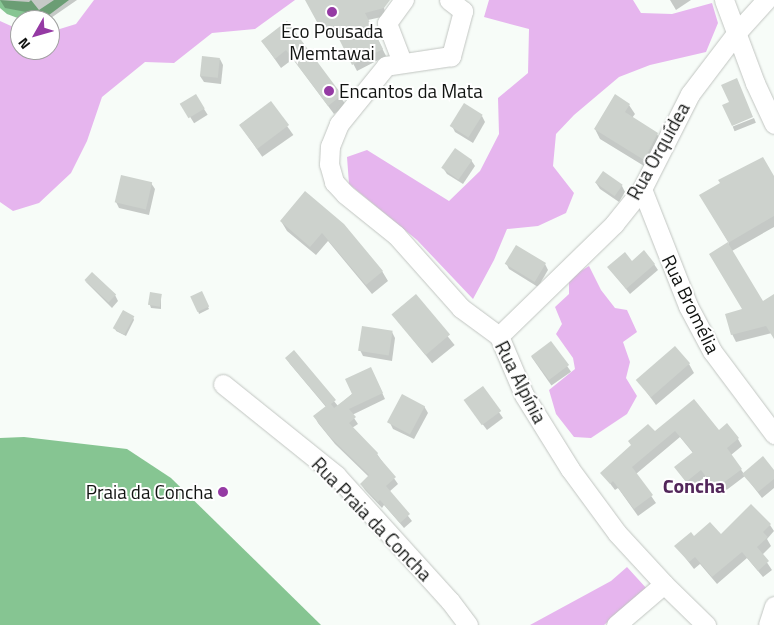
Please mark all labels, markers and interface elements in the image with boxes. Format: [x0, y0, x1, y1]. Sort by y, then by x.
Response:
marker: Eco Pousada Memtawai [326, 6, 338, 18]
north arrow [10, 10, 60, 60]
place label: Eco Pousada Memtawai [281, 20, 383, 64]
text: N [12, 34, 35, 54]
place label: Encantos da Mata [339, 80, 483, 102]
marker: Encantos da Mata [323, 85, 335, 97]
street label: Rua Orquídea [622, 98, 694, 204]
street label: Rua Bromélia [657, 251, 725, 357]
street label: Rua Alpínia [491, 337, 551, 427]
street label: Rua Praia da Concha [307, 453, 437, 585]
district label: Concha [663, 473, 725, 497]
place label: Praia da Concha [86, 481, 213, 503]
marker: Praia da Concha [217, 486, 229, 498]

